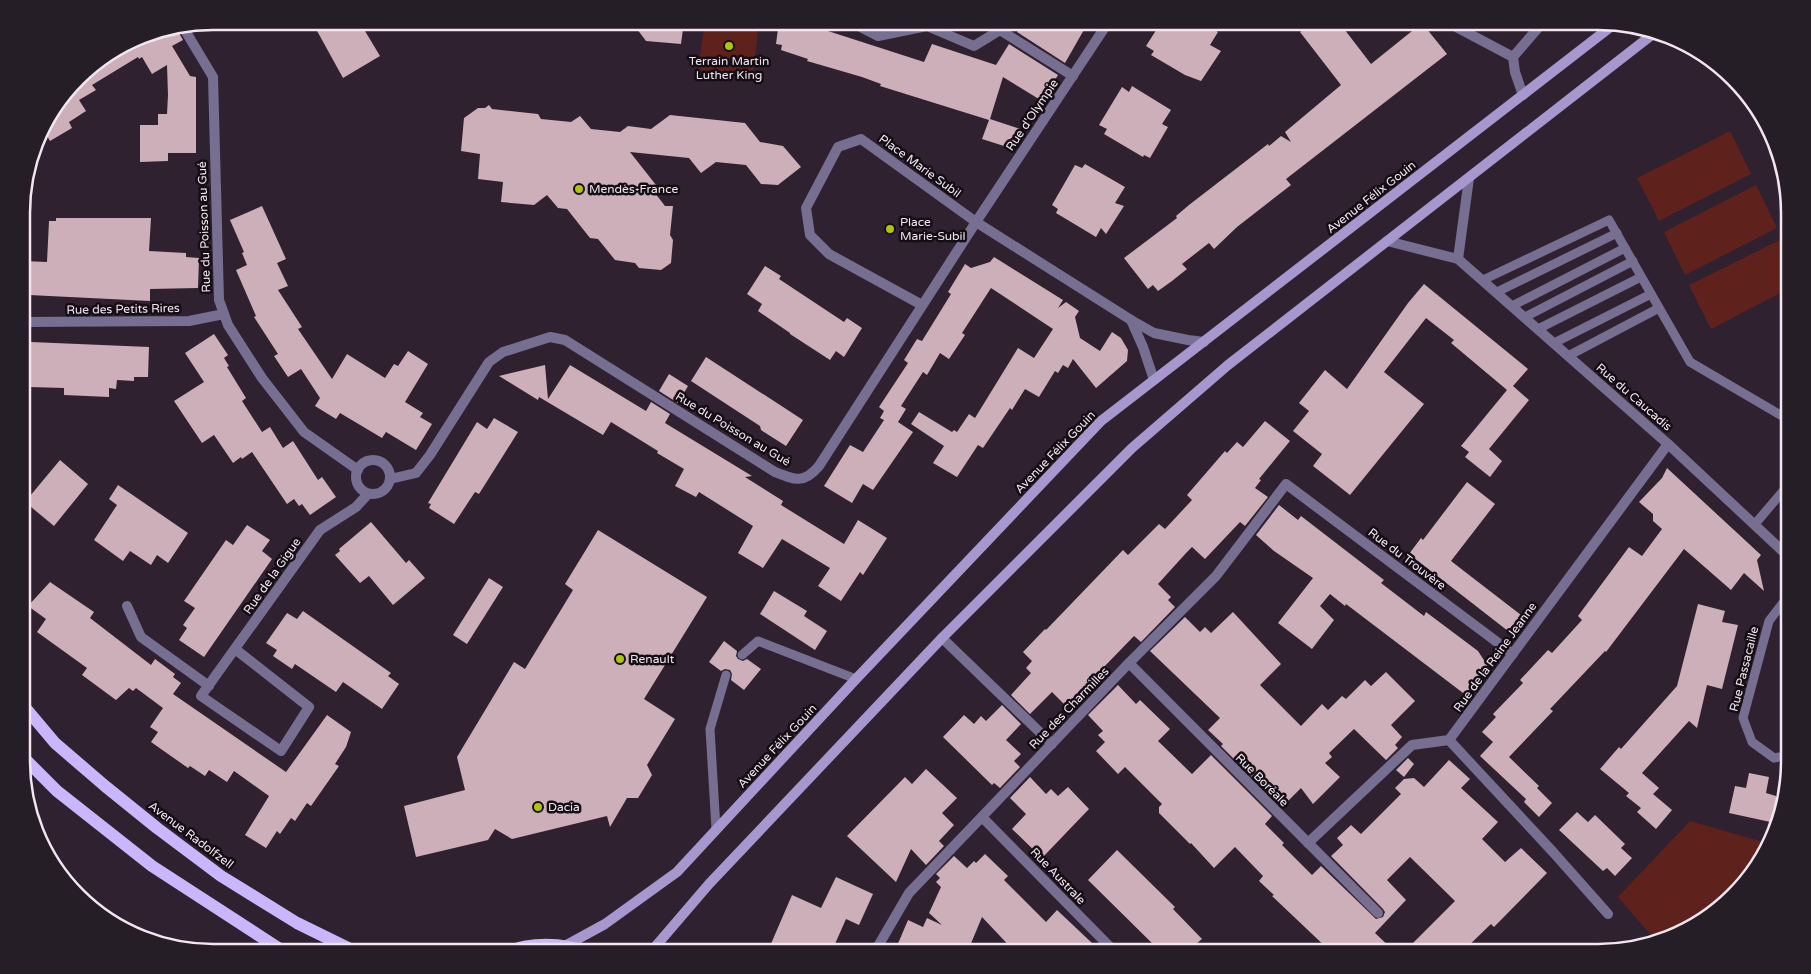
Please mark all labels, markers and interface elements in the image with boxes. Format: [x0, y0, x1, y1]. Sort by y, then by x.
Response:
marker: Terrain Martin Luther King [723, 40, 735, 52]
place label: Terrain Martin Luther King [689, 54, 769, 82]
street label: Rue d'Olympie [1003, 76, 1061, 154]
street label: Place Marie Subil [876, 132, 964, 200]
street label: Avenue Félix Gouin [1324, 158, 1418, 236]
street label: Rue du Poisson au Gué [195, 161, 213, 293]
place label: Mendès-France [589, 182, 679, 196]
marker: Mendès-France [573, 183, 585, 195]
place label: Place Marie-Subil [900, 215, 966, 243]
marker: Place Marie-Subil [884, 223, 896, 235]
street label: Rue des Petits Rires [66, 301, 180, 317]
street label: Rue du Caucadis [1593, 360, 1675, 434]
street label: Rue du Poisson au Gué [673, 389, 793, 469]
street label: Avenue Félix Gouin [1012, 408, 1098, 496]
street label: Rue du Trouvère [1365, 525, 1449, 593]
street label: Rue de la Gigue [240, 535, 304, 617]
street label: Rue de la Reine Jeanne [1450, 599, 1540, 715]
street label: Rue Passacaille [1727, 625, 1761, 713]
place label: Renault [630, 652, 675, 666]
marker: Renault [614, 653, 626, 665]
street label: Rue des Charmilles [1026, 664, 1112, 752]
street label: Avenue Félix Gouin [735, 701, 819, 791]
street label: Rue Boréale [1233, 751, 1292, 810]
street label: Avenue Radolfzell [146, 799, 236, 871]
place label: Dacia [548, 800, 580, 814]
marker: Dacia [532, 801, 544, 813]
street label: Rue Australe [1028, 845, 1089, 907]

